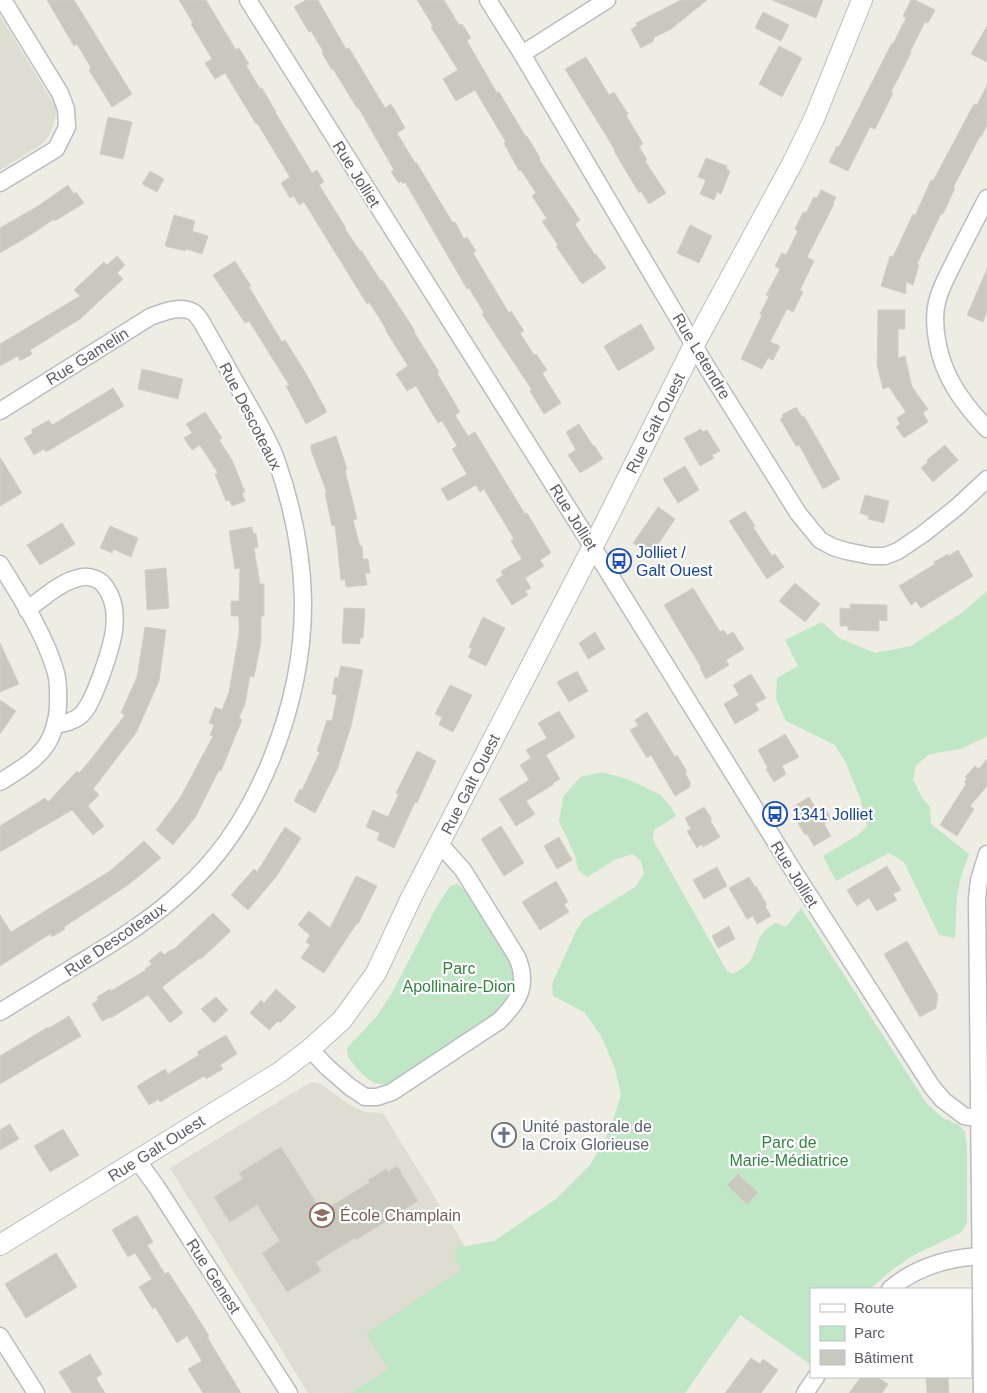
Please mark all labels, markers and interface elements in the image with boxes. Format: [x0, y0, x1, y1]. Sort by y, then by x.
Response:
street label: Rue Jolliet [330, 138, 384, 211]
street label: Rue Letendre [669, 310, 734, 402]
street label: Rue Gamelin [43, 324, 131, 388]
street label: Rue Descoteaux [216, 360, 285, 473]
street label: Rue Galt Ouest [623, 370, 688, 476]
street label: Rue Jolliet [547, 481, 601, 554]
place label: Jolliet / Galt Ouest [636, 544, 713, 579]
bus stop icon: Jolliet / Galt Ouest [606, 548, 632, 574]
street label: Rue Galt Ouest [438, 731, 503, 837]
bus stop icon: 1341 Jolliet [762, 801, 788, 827]
place label: 1341 Jolliet [792, 806, 874, 823]
street label: Rue Jolliet [768, 838, 822, 911]
street label: Rue Descoteaux [61, 899, 169, 980]
park label: Parc Apollinaire-Dion [403, 960, 515, 995]
street label: Rue Galt Ouest [105, 1112, 208, 1185]
place label: Unité pastorale de la Croix Glorieuse [522, 1118, 652, 1153]
church icon: Unité pastorale de la Croix Glorieuse [491, 1122, 517, 1148]
park label: Parc de Marie-Médiatrice [729, 1134, 849, 1169]
school or university icon: École Champlain [309, 1202, 335, 1228]
place label: École Champlain [340, 1206, 461, 1224]
street label: Rue Genest [183, 1236, 244, 1317]
legend [810, 1288, 972, 1378]
text: Route [854, 1299, 894, 1316]
text: Parc [854, 1324, 885, 1341]
text: Bâtiment [854, 1349, 914, 1366]

